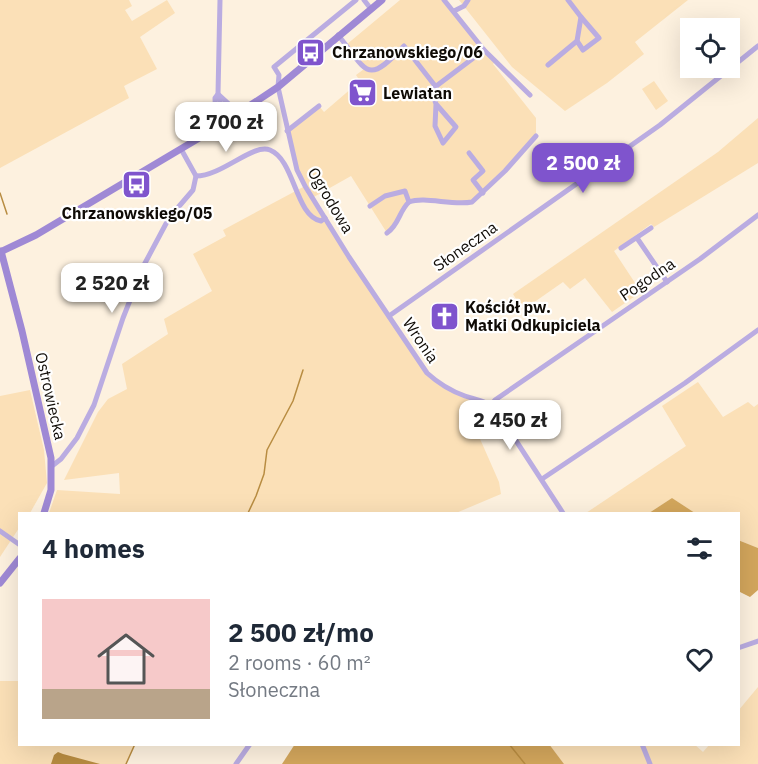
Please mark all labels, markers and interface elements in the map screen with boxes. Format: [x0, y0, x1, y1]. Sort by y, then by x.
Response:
map controls [680, 18, 740, 78]
button: locate [680, 18, 740, 78]
bus stop icon: Chrzanowskiego/06 [295, 36, 327, 68]
place label: Chrzanowskiego/06 [332, 42, 483, 62]
supermarket icon: Lewiatan [346, 77, 378, 109]
place label: Lewiatan [383, 83, 452, 103]
pin: 2 700 zł [164, 102, 288, 153]
text: 2 700 zł [189, 108, 263, 135]
pin: 2 500 zł [521, 143, 645, 194]
text: 2 500 zł [546, 149, 620, 176]
street label: Ogrodowa [304, 163, 359, 237]
bus stop icon: Chrzanowskiego/05 [121, 169, 153, 201]
place label: Chrzanowskiego/05 [62, 203, 213, 223]
street label: Słoneczna [429, 216, 501, 275]
street label: Pogodna [615, 253, 679, 305]
pin: 2 520 zł [50, 263, 174, 314]
text: 2 520 zł [75, 269, 149, 296]
place label: Kościół pw. Matki Odkupiciela [465, 297, 601, 335]
church icon: Kościół pw. Matki Odkupiciela [428, 300, 460, 332]
street label: Wronia [399, 313, 444, 367]
street label: Ostrowiecka [31, 350, 71, 442]
pin: 2 450 zł [448, 400, 572, 451]
text: 2 450 zł [473, 406, 547, 433]
text: 4 homes [42, 531, 145, 565]
icon: filters [683, 532, 716, 565]
text: 2 500 zł/mo [228, 615, 374, 649]
icon: home [90, 623, 162, 695]
icon: heart [683, 643, 716, 676]
text: 2 rooms · 60 m² [228, 649, 371, 676]
text: Słoneczna [228, 676, 320, 703]

